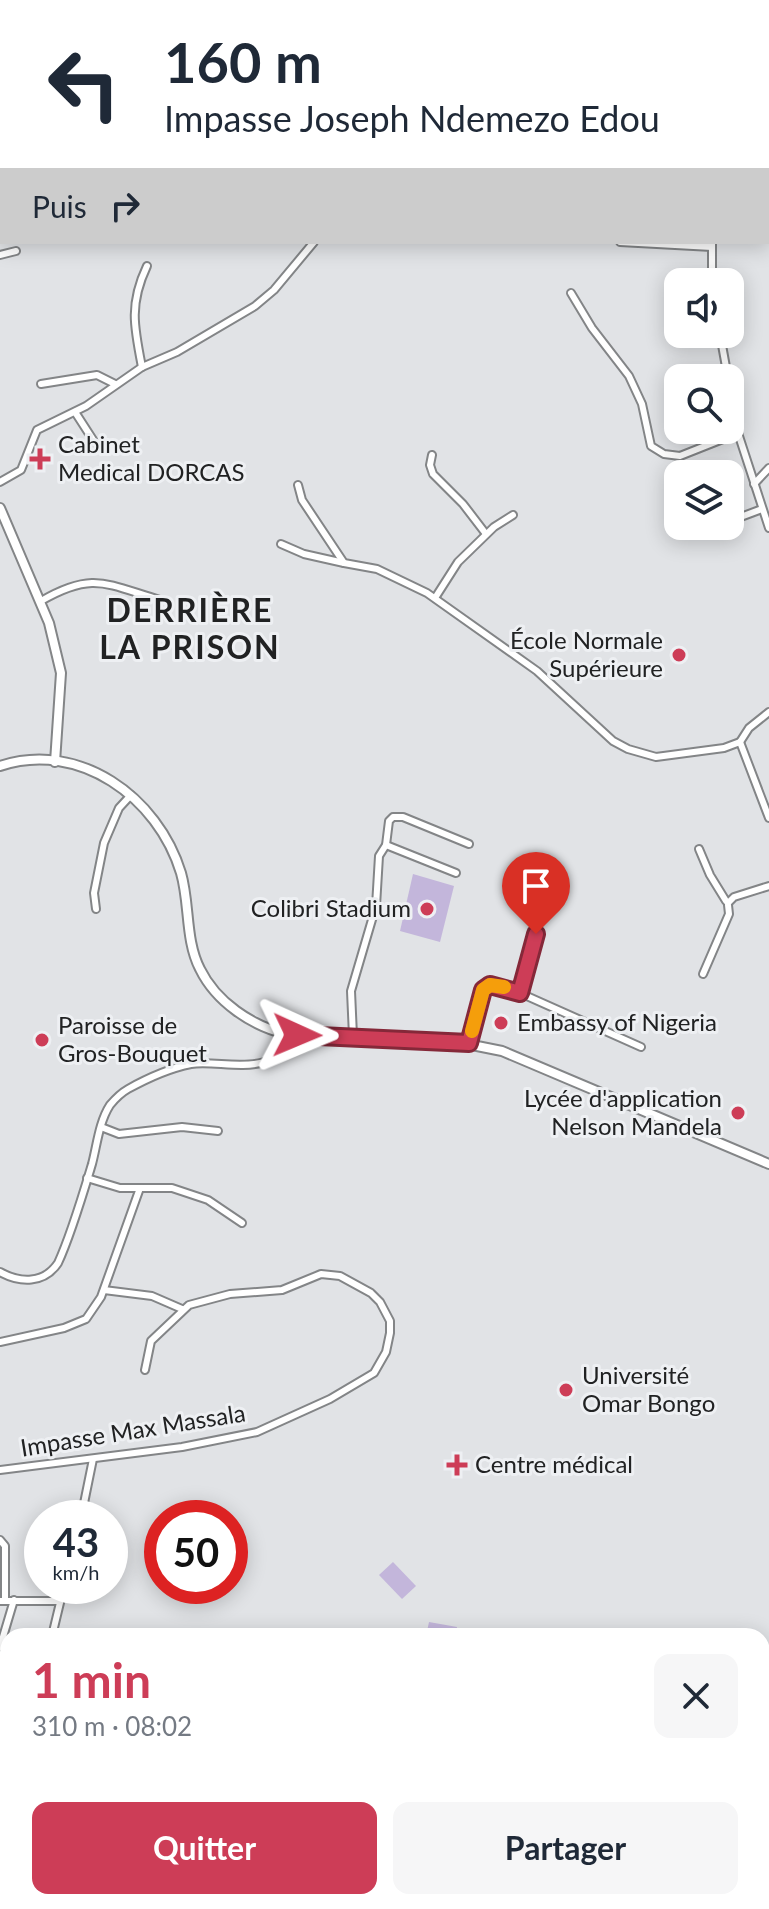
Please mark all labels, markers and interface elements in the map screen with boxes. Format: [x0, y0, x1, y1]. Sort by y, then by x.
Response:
text: 160 m [164, 28, 322, 95]
icon: left [32, 32, 136, 136]
text: Impasse Joseph Ndemezo Edou [164, 96, 660, 140]
icon: right [103, 184, 147, 228]
text: Puis [32, 188, 87, 224]
map controls [664, 268, 744, 540]
button: sound [664, 268, 744, 348]
button: search [664, 364, 744, 444]
place label: Cabinet Medical DORCAS [58, 429, 245, 486]
marker: Cabinet Medical DORCAS [29, 448, 51, 470]
button: layers [664, 460, 744, 540]
district label: DERRIÈRE LA PRISON [99, 590, 281, 666]
place label: École Normale Supérieure [510, 625, 663, 682]
marker: École Normale Supérieure [670, 646, 688, 664]
pin [502, 852, 570, 934]
icon: arrive [514, 864, 558, 908]
place label: Colibri Stadium [251, 893, 411, 922]
marker: Colibri Stadium [418, 900, 436, 918]
position arrow [255, 993, 339, 1077]
place label: Embassy of Nigeria [517, 1007, 717, 1036]
place label: Paroisse de Gros-Bouquet [58, 1010, 207, 1067]
marker: Embassy of Nigeria [492, 1014, 510, 1032]
marker: Paroisse de Gros-Bouquet [33, 1031, 51, 1049]
place label: Lycée d'application Nelson Mandela [524, 1083, 722, 1140]
marker: Lycée d'application Nelson Mandela [729, 1104, 747, 1122]
place label: Université Omar Bongo [582, 1360, 715, 1417]
marker: Université Omar Bongo [557, 1381, 575, 1399]
street label: Impasse Max Massala [18, 1397, 247, 1462]
place label: Centre médical [475, 1449, 633, 1478]
marker: Centre médical [446, 1454, 468, 1476]
speed limit sign: 50 [144, 1500, 248, 1604]
text: 43 [53, 1518, 99, 1566]
text: km/h [53, 1560, 99, 1584]
text: 1 min [32, 1651, 151, 1708]
button: close [654, 1654, 738, 1738]
text: 310 m · 08:02 [32, 1710, 192, 1742]
button: Quitter [32, 1802, 377, 1894]
button: Partager [393, 1802, 738, 1894]

